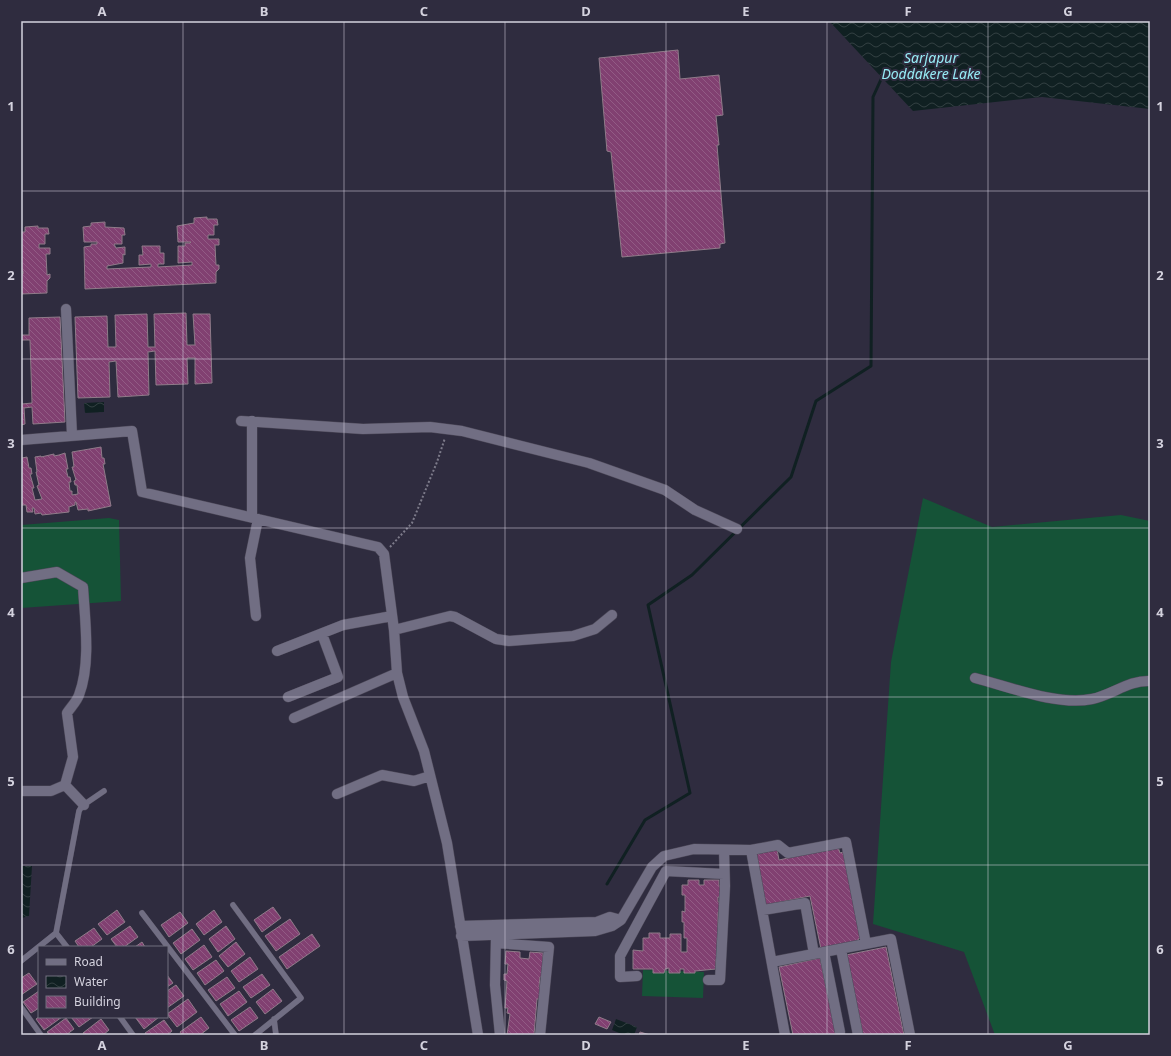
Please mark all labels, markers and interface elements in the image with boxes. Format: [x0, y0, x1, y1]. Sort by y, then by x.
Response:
text: A [98, 2, 107, 20]
text: B [260, 2, 268, 20]
text: C [420, 2, 428, 20]
text: D [581, 2, 591, 20]
text: E [742, 2, 750, 20]
text: F [904, 2, 912, 20]
text: G [1063, 2, 1073, 20]
water label: Sarjapur Doddakere Lake [881, 48, 981, 83]
text: 1 [7, 97, 15, 115]
text: 1 [1156, 97, 1164, 115]
text: 2 [7, 266, 15, 284]
text: 2 [1156, 266, 1164, 284]
text: 3 [7, 434, 15, 452]
text: 3 [1156, 434, 1164, 452]
text: 4 [7, 603, 15, 621]
text: 4 [1156, 603, 1164, 621]
text: 5 [7, 772, 15, 790]
text: 5 [1156, 772, 1164, 790]
text: 6 [7, 940, 15, 958]
text: 6 [1156, 940, 1164, 958]
legend [38, 946, 168, 1018]
text: Road [74, 953, 103, 970]
text: Water [74, 973, 108, 990]
text: Building [74, 993, 121, 1010]
text: A [98, 1036, 107, 1054]
text: B [260, 1036, 268, 1054]
text: C [420, 1036, 428, 1054]
text: D [581, 1036, 591, 1054]
text: E [742, 1036, 750, 1054]
text: F [904, 1036, 912, 1054]
text: G [1063, 1036, 1073, 1054]

